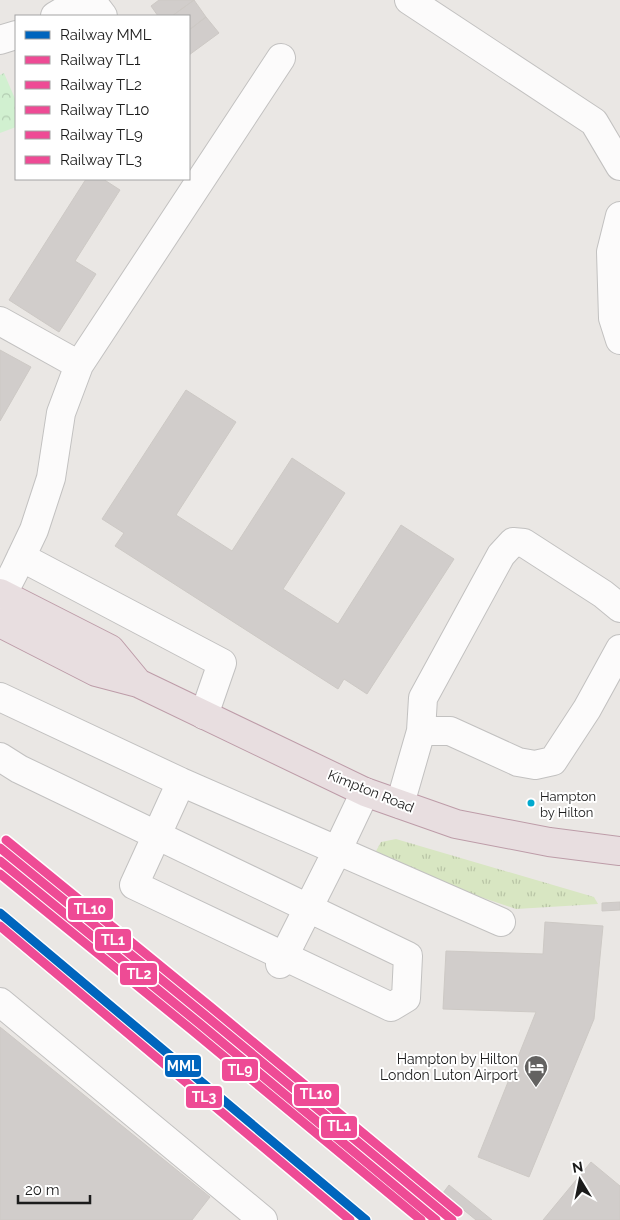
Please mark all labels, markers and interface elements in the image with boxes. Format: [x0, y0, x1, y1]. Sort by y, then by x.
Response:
legend [15, 15, 190, 180]
text: Railway MML [60, 26, 152, 44]
text: Railway TL1 [60, 51, 141, 69]
text: Railway TL2 [60, 76, 142, 94]
text: Railway TL10 [60, 101, 150, 119]
text: Railway TL9 [60, 126, 143, 144]
text: Railway TL3 [60, 151, 142, 169]
street label: Kimpton Road [326, 766, 416, 816]
place label: Hampton by Hilton [540, 789, 596, 820]
marker: Hampton by Hilton [526, 798, 536, 808]
line badge: TL10 [67, 897, 114, 921]
text: TL10 [74, 901, 106, 917]
line badge: TL1 [94, 928, 132, 952]
text: TL1 [101, 932, 125, 948]
line badge: TL2 [119, 962, 158, 986]
text: TL2 [127, 966, 151, 982]
place label: Hampton by Hilton London Luton Airport [380, 1051, 518, 1083]
line badge: MML [164, 1054, 202, 1078]
hotel icon: Hampton by Hilton London Luton Airport [523, 1054, 549, 1088]
text: MML [167, 1058, 200, 1074]
line badge: TL9 [221, 1058, 259, 1082]
text: TL9 [227, 1062, 253, 1078]
line badge: TL10 [293, 1083, 340, 1107]
line badge: TL3 [185, 1085, 223, 1109]
text: TL10 [300, 1086, 332, 1102]
text: TL3 [192, 1089, 217, 1105]
line badge: TL1 [320, 1115, 358, 1139]
text: TL1 [327, 1118, 351, 1134]
north arrow [555, 1155, 605, 1205]
text: N [571, 1158, 584, 1176]
scale bar [18, 1172, 90, 1204]
text: 20 m [25, 1181, 60, 1199]

